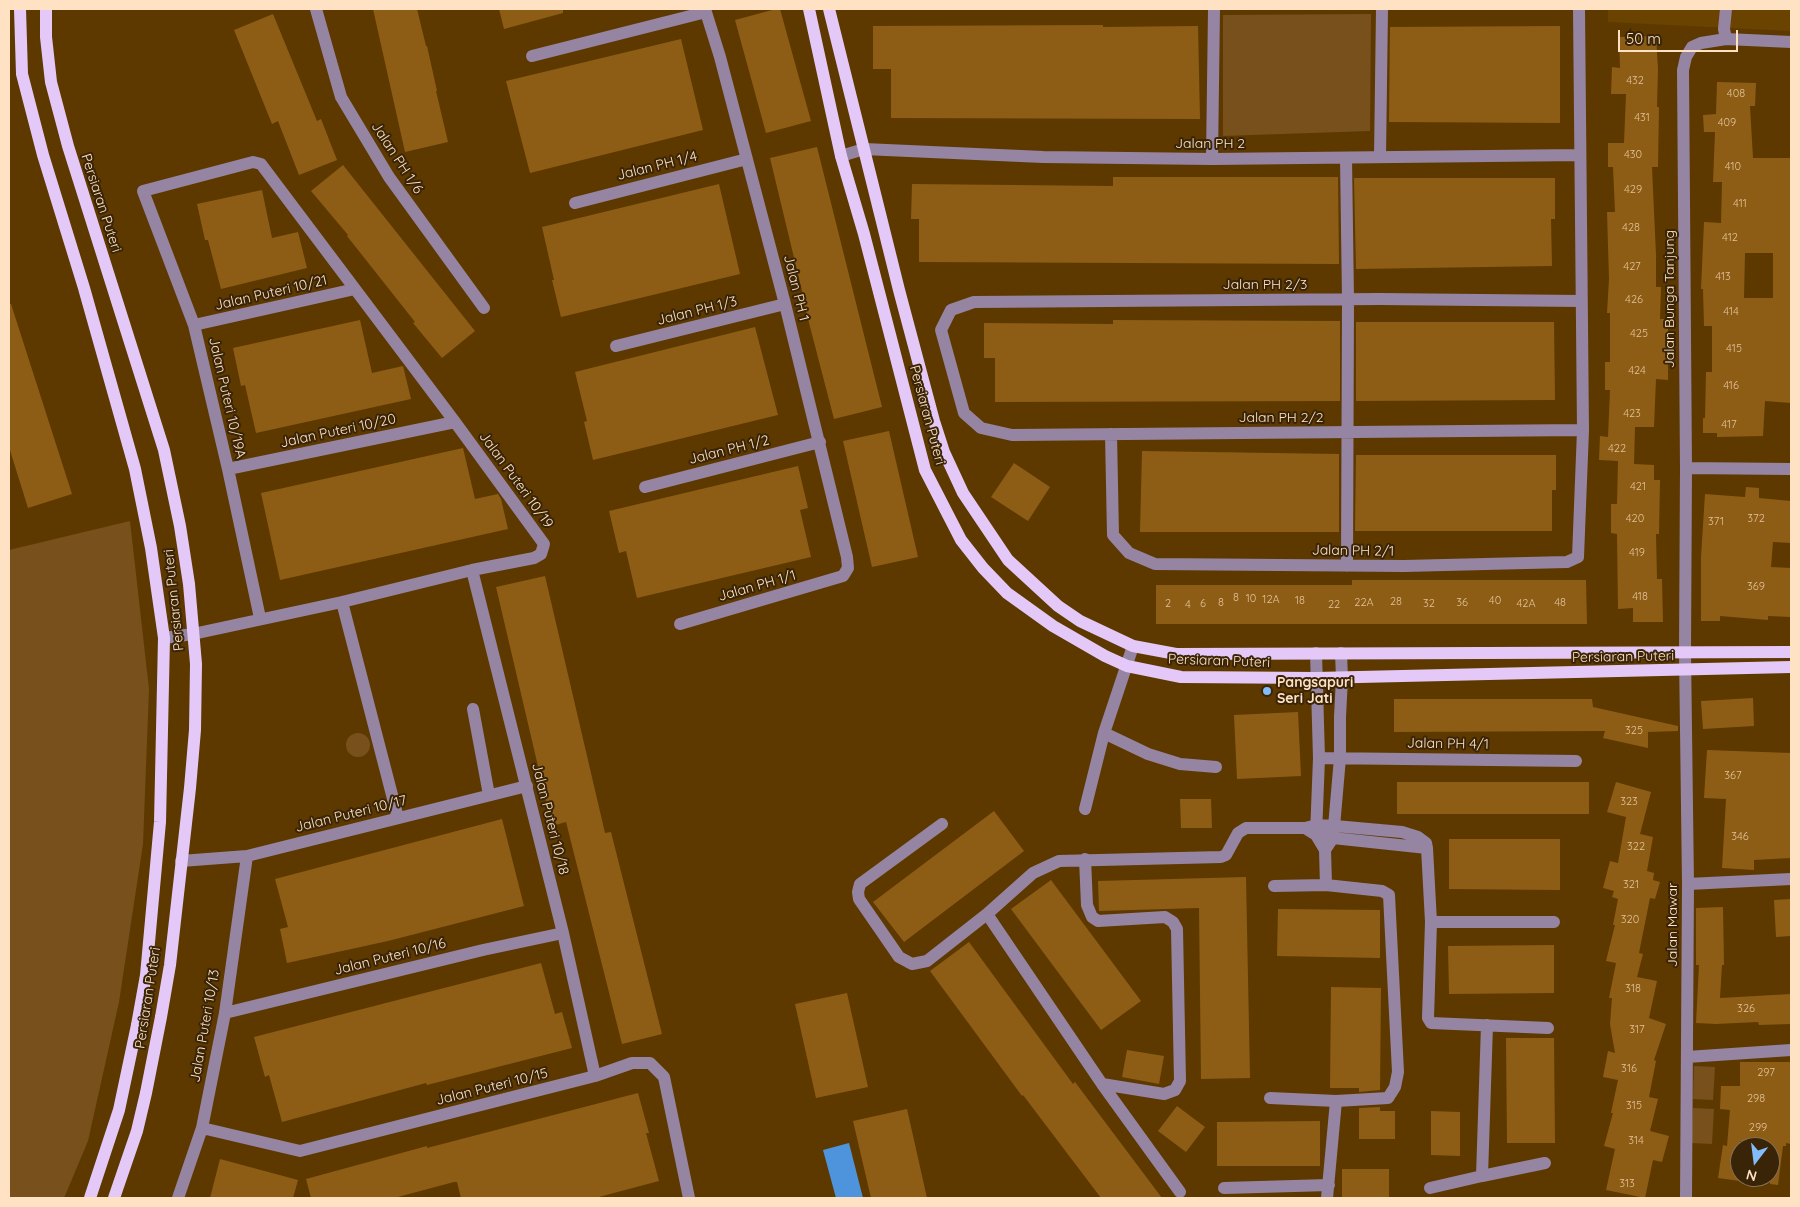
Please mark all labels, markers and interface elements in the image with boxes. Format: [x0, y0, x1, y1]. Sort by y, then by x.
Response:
scale bar [1620, 20, 1740, 52]
text: 50 m [1626, 29, 1661, 48]
house number: 432 [1626, 74, 1644, 88]
house number: 408 [1727, 87, 1745, 101]
house number: 431 [1634, 111, 1650, 125]
house number: 409 [1718, 116, 1736, 130]
street label: Jalan PH 1/6 [368, 119, 426, 197]
street label: Jalan PH 2 [1175, 136, 1245, 152]
street label: Jalan PH 1/4 [615, 148, 699, 184]
house number: 430 [1624, 148, 1642, 162]
street label: Persiaran Puteri [77, 152, 125, 254]
house number: 410 [1725, 160, 1741, 174]
house number: 429 [1624, 183, 1642, 197]
house number: 411 [1733, 197, 1747, 211]
house number: 428 [1622, 221, 1640, 235]
street label: Jalan Bunga Tanjung [1662, 230, 1678, 368]
house number: 412 [1722, 231, 1738, 245]
street label: Jalan PH 1 [780, 253, 812, 323]
house number: 427 [1623, 260, 1641, 274]
house number: 413 [1715, 270, 1731, 284]
street label: Jalan Puteri 10/21 [213, 272, 329, 314]
street label: Jalan PH 2/3 [1223, 277, 1307, 293]
street label: Jalan PH 1/3 [655, 293, 739, 329]
house number: 426 [1625, 293, 1643, 307]
house number: 414 [1723, 305, 1739, 319]
house number: 425 [1630, 327, 1648, 341]
street label: Jalan Puteri 10/19A [205, 336, 249, 460]
house number: 415 [1726, 342, 1742, 356]
street label: Persiaran Puteri [906, 363, 948, 467]
house number: 424 [1628, 364, 1646, 378]
house number: 416 [1723, 379, 1739, 393]
house number: 423 [1623, 407, 1641, 421]
street label: Jalan PH 2/2 [1238, 410, 1324, 426]
street label: Jalan Puteri 10/20 [279, 411, 397, 451]
house number: 417 [1721, 418, 1737, 432]
street label: Jalan Puteri 10/19 [475, 429, 557, 531]
street label: Jalan PH 1/2 [687, 432, 771, 468]
house number: 422 [1608, 442, 1626, 456]
house number: 421 [1630, 480, 1646, 494]
house number: 420 [1626, 512, 1644, 526]
house number: 372 [1747, 512, 1765, 526]
house number: 371 [1708, 515, 1724, 529]
street label: Jalan PH 2/1 [1312, 542, 1394, 560]
house number: 419 [1629, 546, 1645, 560]
street label: Persiaran Puteri [160, 548, 188, 652]
street label: Jalan PH 1/1 [716, 567, 798, 605]
house number: 369 [1747, 580, 1765, 594]
house number: 418 [1632, 590, 1648, 604]
house number: 8 [1233, 591, 1239, 605]
house number: 10 [1246, 592, 1256, 606]
house number: 12A [1262, 593, 1280, 607]
house number: 18 [1295, 594, 1305, 608]
house number: 40 [1489, 594, 1501, 608]
house number: 28 [1390, 595, 1402, 609]
house number: 8 [1218, 596, 1224, 610]
house number: 22A [1354, 596, 1374, 610]
house number: 36 [1456, 596, 1468, 610]
house number: 48 [1554, 596, 1566, 610]
house number: 2 [1165, 597, 1171, 611]
house number: 6 [1200, 597, 1206, 611]
house number: 32 [1423, 597, 1435, 611]
house number: 42A [1516, 597, 1536, 611]
house number: 4 [1185, 598, 1191, 612]
house number: 22 [1328, 598, 1340, 612]
street label: Persiaran Puteri [1572, 648, 1674, 666]
street label: Persiaran Puteri [1168, 651, 1270, 671]
place label: Pangsapuri Seri Jati [1277, 675, 1353, 708]
marker: Pangsapuri Seri Jati [1261, 685, 1273, 697]
house number: 325 [1625, 724, 1643, 738]
street label: Jalan PH 4/1 [1407, 735, 1489, 753]
street label: Jalan Puteri 10/18 [528, 761, 572, 877]
house number: 367 [1724, 769, 1742, 783]
street label: Jalan Puteri 10/17 [294, 792, 408, 836]
house number: 323 [1620, 795, 1638, 809]
house number: 346 [1731, 830, 1749, 844]
house number: 322 [1627, 840, 1645, 854]
house number: 321 [1623, 878, 1639, 892]
street label: Jalan Mawar [1665, 883, 1681, 967]
house number: 320 [1621, 913, 1639, 927]
street label: Jalan Puteri 10/16 [332, 935, 448, 979]
street label: Persiaran Puteri [132, 946, 164, 1050]
street label: Jalan Puteri 10/13 [187, 968, 223, 1084]
house number: 318 [1625, 982, 1641, 996]
house number: 326 [1737, 1002, 1755, 1016]
house number: 317 [1629, 1023, 1645, 1037]
house number: 316 [1621, 1062, 1637, 1076]
street label: Jalan Puteri 10/15 [434, 1065, 550, 1109]
house number: 297 [1757, 1066, 1775, 1080]
house number: 298 [1747, 1092, 1765, 1106]
house number: 315 [1626, 1099, 1642, 1113]
house number: 299 [1749, 1121, 1767, 1135]
house number: 314 [1628, 1134, 1644, 1148]
north arrow [1730, 1137, 1780, 1187]
text: N [1744, 1165, 1759, 1186]
house number: 313 [1619, 1177, 1635, 1191]

